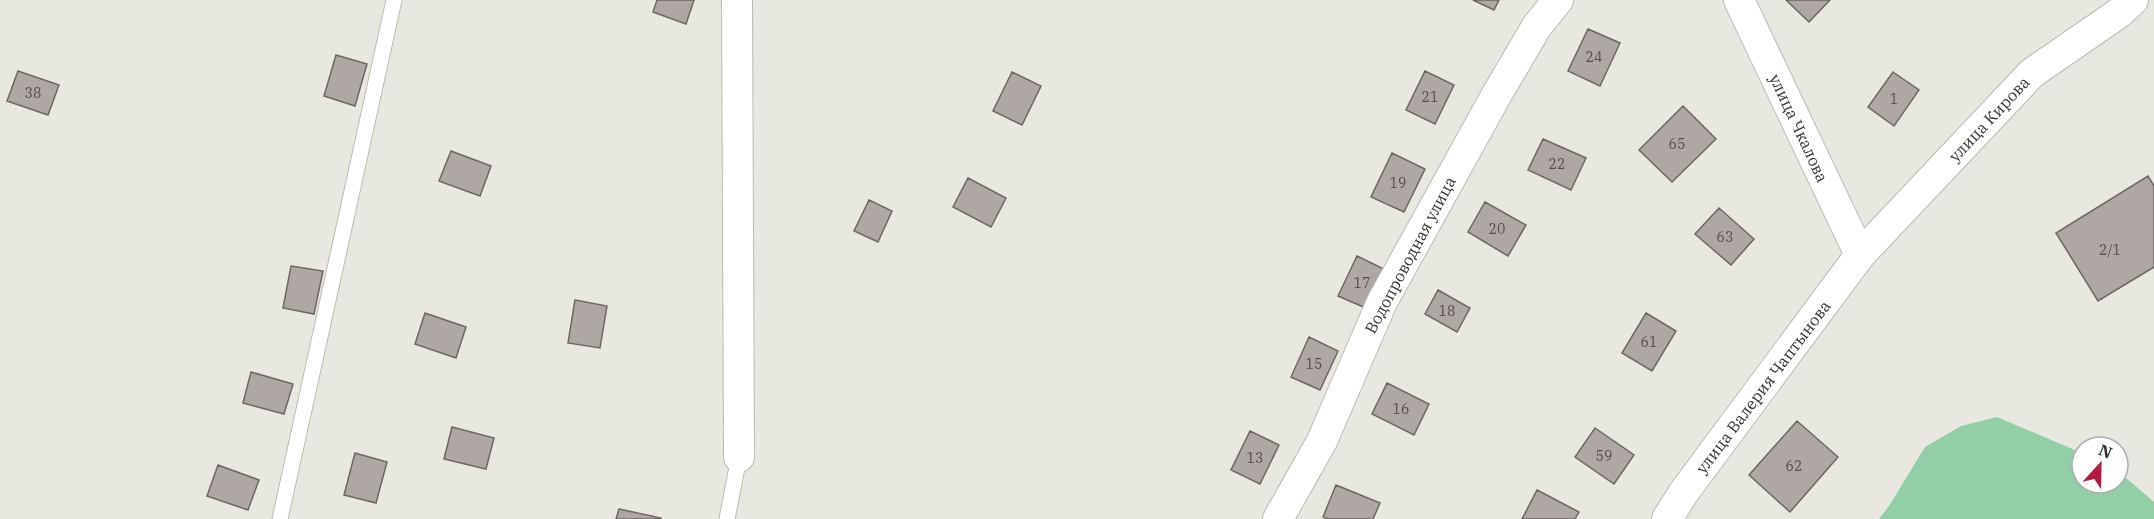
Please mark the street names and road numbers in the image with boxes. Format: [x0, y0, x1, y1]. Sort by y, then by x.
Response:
street label: улица Чкалова [1765, 71, 1833, 186]
street label: улица Кирова [1944, 72, 2034, 166]
street label: Водопроводная улица [1360, 173, 1460, 337]
street label: улица Валерия Чаптынова [1691, 296, 1835, 478]

